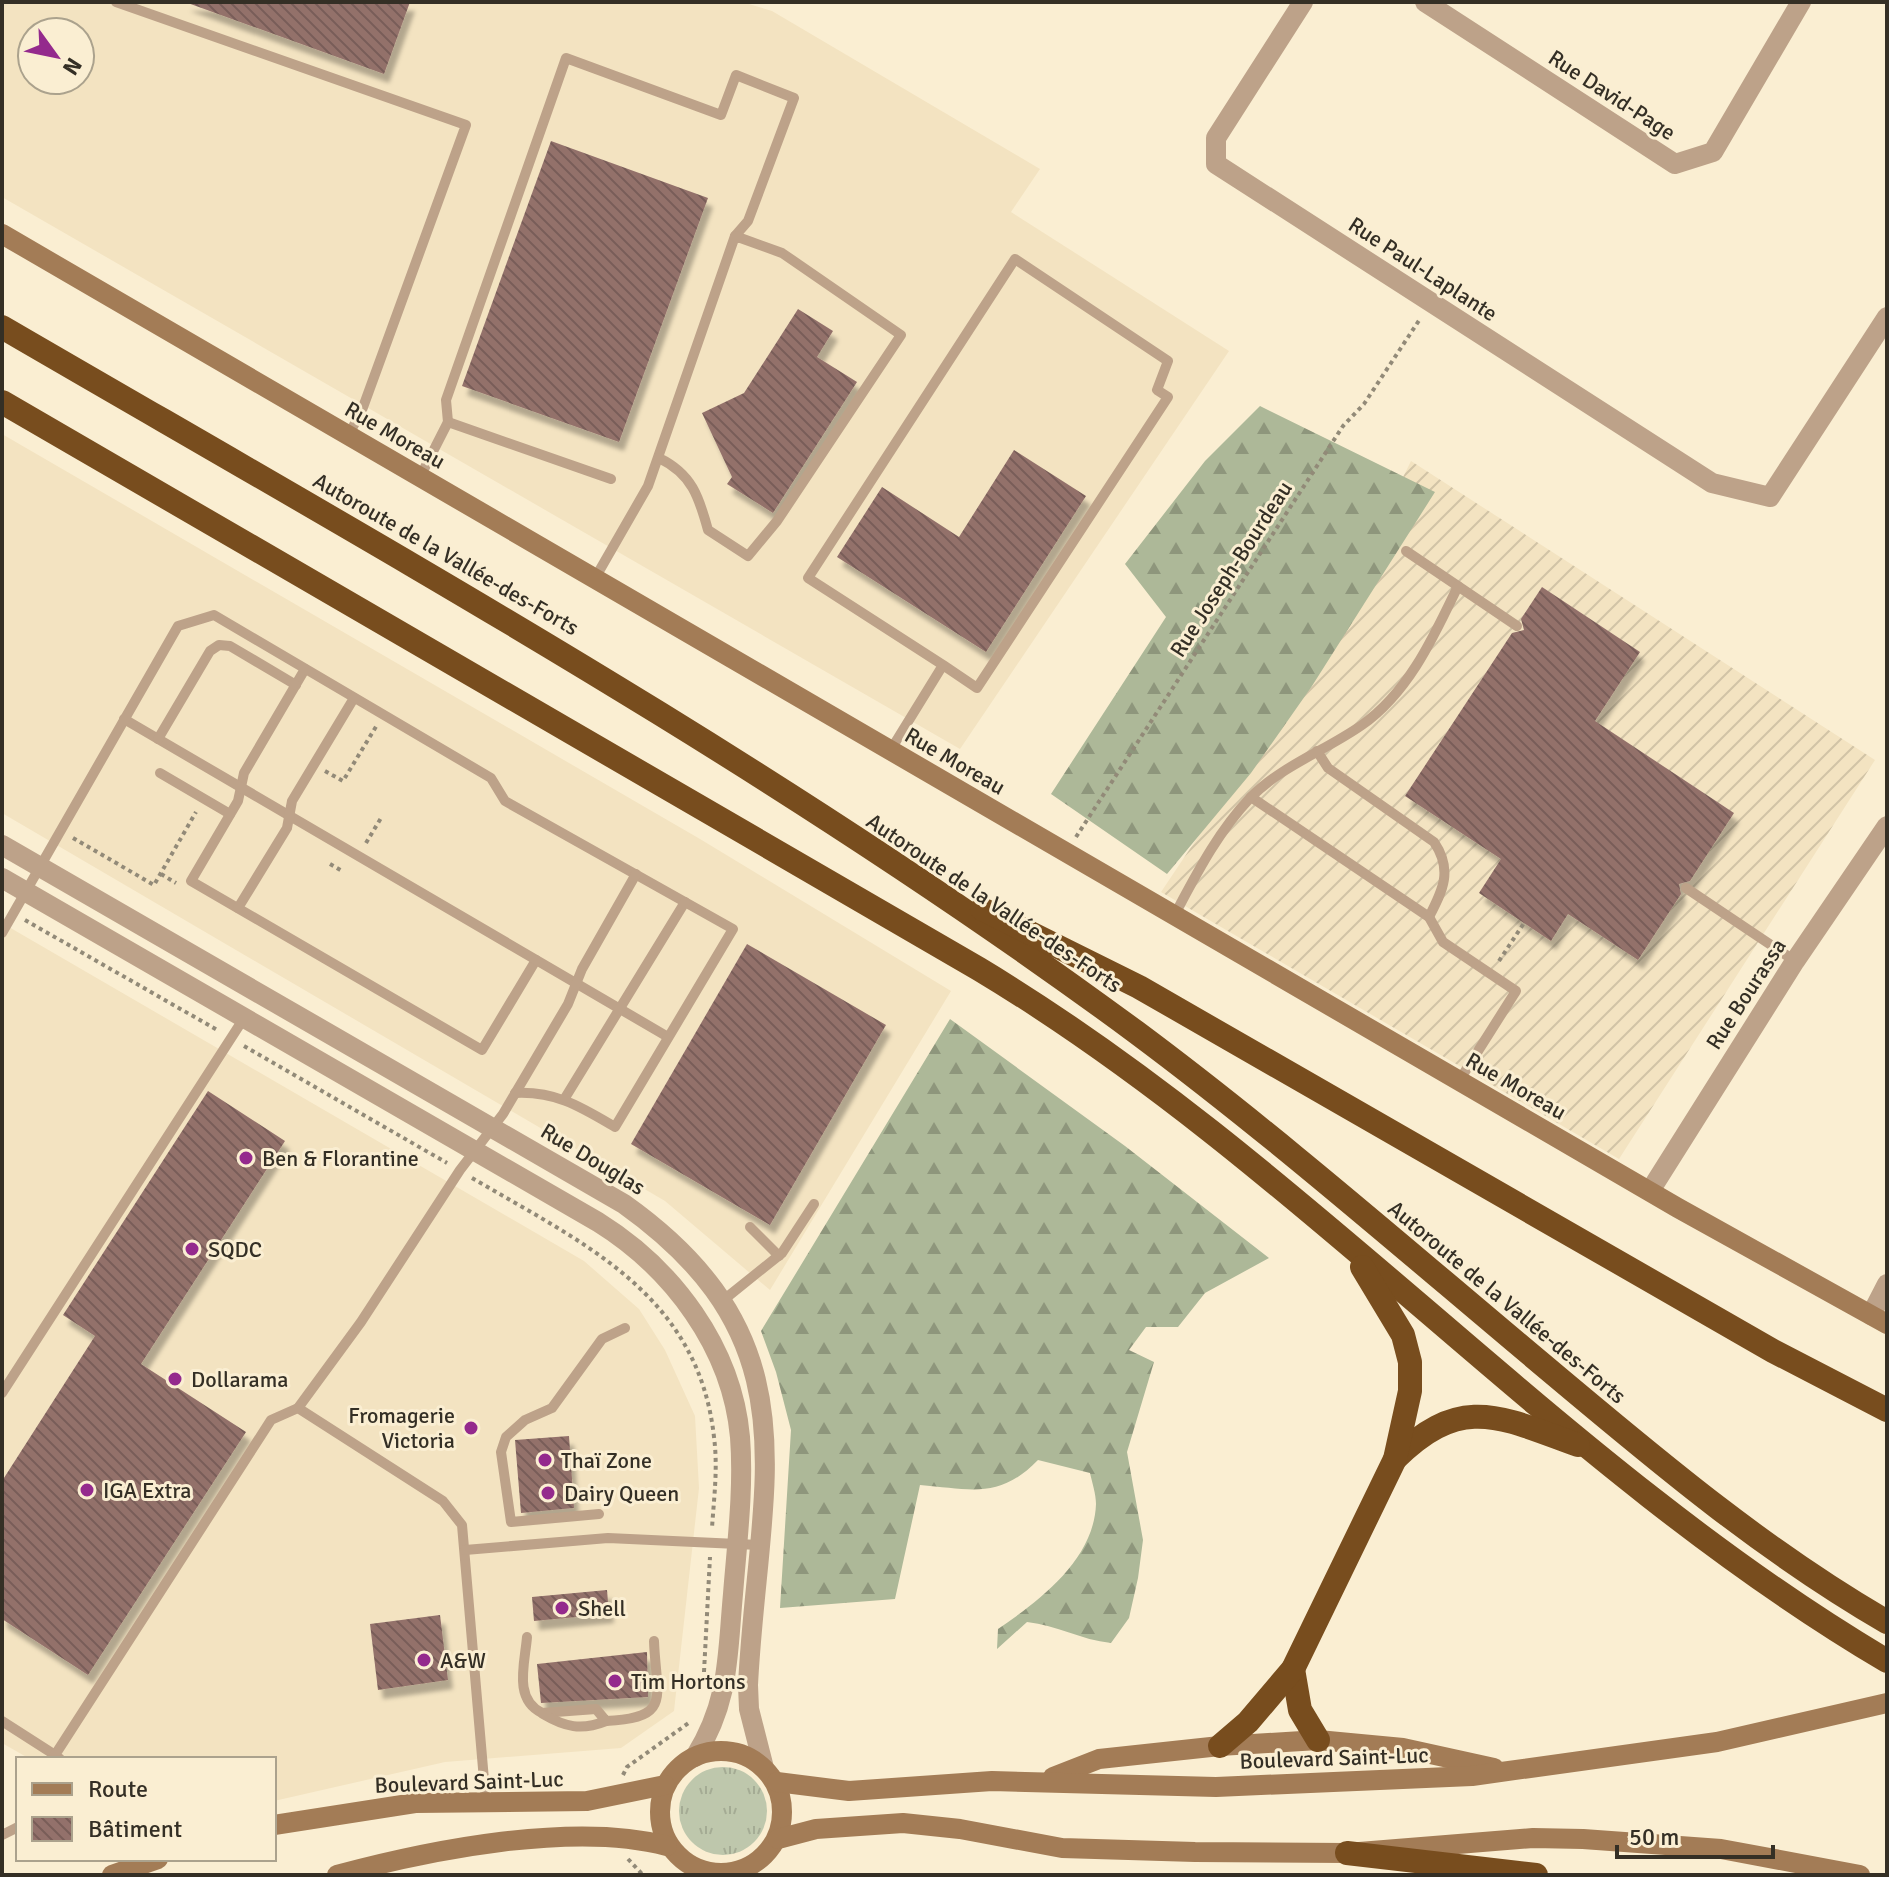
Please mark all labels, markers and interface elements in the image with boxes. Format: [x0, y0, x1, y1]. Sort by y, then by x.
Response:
north arrow [16, 16, 96, 96]
street label: Rue David-Page [1543, 44, 1681, 146]
text: N [57, 53, 88, 80]
street label: Rue Paul-Laplante [1344, 211, 1502, 327]
street label: Rue Moreau [340, 395, 450, 475]
street label: Autoroute de la Vallée-des-Forts [308, 467, 584, 641]
street label: Rue Joseph-Bourdeau [1164, 476, 1298, 662]
street label: Rue Moreau [900, 721, 1010, 801]
street label: Autoroute de la Vallée-des-Forts [861, 807, 1127, 999]
street label: Rue Bourassa [1700, 933, 1792, 1055]
street label: Rue Moreau [1461, 1046, 1571, 1126]
street label: Rue Douglas [536, 1117, 650, 1201]
place label: Ben & Florantine [262, 1145, 419, 1172]
marker: Ben & Florantine [237, 1149, 255, 1167]
street label: Autoroute de la Vallée-des-Forts [1383, 1195, 1631, 1409]
place label: SQDC [208, 1236, 262, 1263]
marker: SQDC [183, 1240, 201, 1258]
place label: Dollarama [191, 1366, 288, 1393]
marker: Dollarama [166, 1370, 184, 1388]
place label: Fromagerie Victoria [348, 1402, 455, 1454]
marker: Fromagerie Victoria [462, 1419, 480, 1437]
place label: Thaï Zone [561, 1447, 652, 1474]
marker: Thaï Zone [536, 1451, 554, 1469]
place label: IGA Extra [103, 1477, 191, 1504]
place label: Dairy Queen [564, 1480, 679, 1507]
marker: IGA Extra [78, 1481, 96, 1499]
marker: Dairy Queen [539, 1484, 557, 1502]
place label: Shell [578, 1595, 626, 1622]
marker: Shell [553, 1599, 571, 1617]
place label: A&W [440, 1647, 486, 1674]
marker: A&W [415, 1651, 433, 1669]
place label: Tim Hortons [631, 1668, 746, 1695]
marker: Tim Hortons [606, 1672, 624, 1690]
street label: Boulevard Saint-Luc [1239, 1741, 1429, 1775]
legend [16, 1757, 276, 1861]
street label: Boulevard Saint-Luc [374, 1765, 564, 1799]
text: Route [88, 1774, 148, 1804]
scale bar [1617, 1809, 1773, 1859]
text: Bâtiment [88, 1814, 182, 1844]
text: 50 m [1629, 1822, 1679, 1852]

